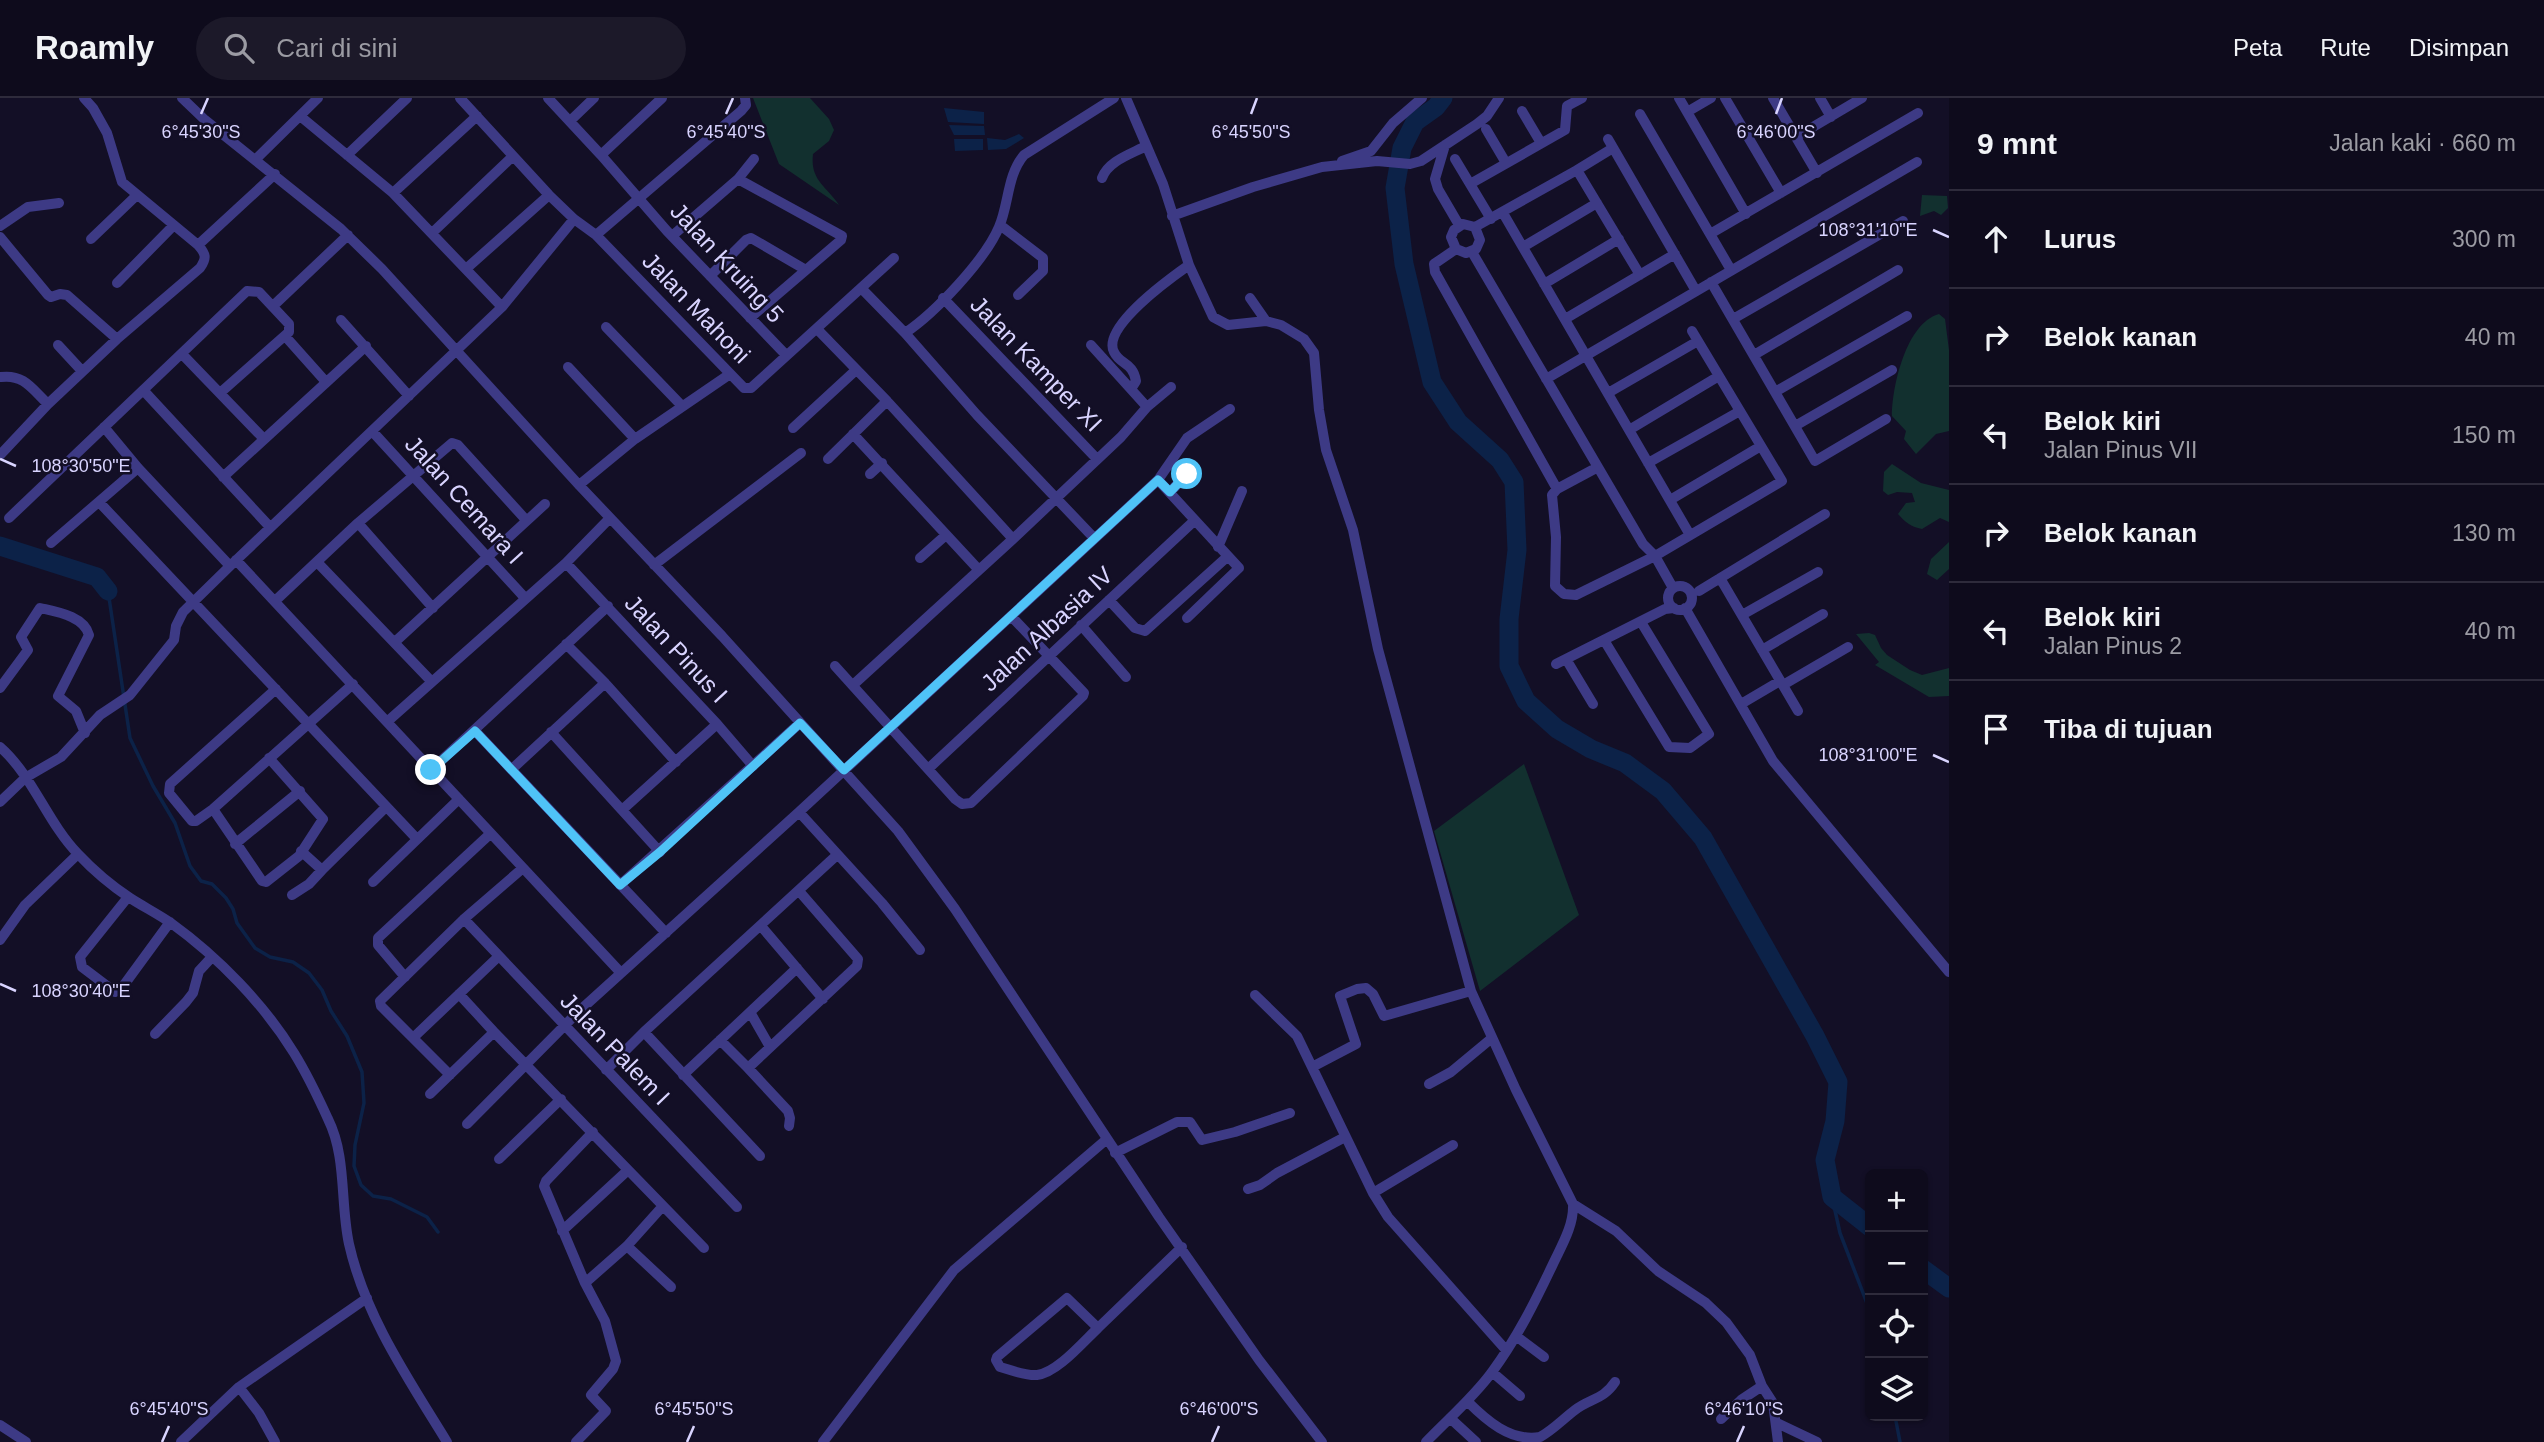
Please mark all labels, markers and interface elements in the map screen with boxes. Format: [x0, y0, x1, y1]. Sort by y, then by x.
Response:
search box [196, 17, 686, 80]
text: Roamly [35, 29, 154, 66]
icon: search [220, 29, 258, 67]
text: Cari di sini [276, 33, 398, 63]
text: Peta [2233, 34, 2282, 61]
text: Rute [2320, 34, 2371, 61]
text: Disimpan [2409, 34, 2509, 61]
text: 6°45'30"S [161, 122, 241, 142]
text: 6°45'40"S [686, 122, 766, 142]
text: 6°45'50"S [1211, 122, 1291, 142]
text: 6°46'00"S [1736, 122, 1816, 142]
text: 9 mnt [1977, 127, 2057, 160]
text: Jalan kaki · 660 m [2329, 130, 2516, 156]
street label: Jalan Kruing 5 [665, 197, 790, 328]
text: 108°31'10"E [1818, 220, 1918, 240]
icon: ahead [1977, 220, 2015, 258]
text: Lurus [2044, 224, 2116, 254]
text: 300 m [2452, 226, 2516, 252]
street label: Jalan Mahoni [637, 247, 756, 368]
street label: Jalan Kamper XI [965, 290, 1108, 437]
icon: right [1977, 318, 2015, 356]
text: Belok kanan [2044, 322, 2197, 352]
text: 40 m [2465, 324, 2516, 350]
text: Belok kiri [2044, 406, 2161, 436]
icon: left [1977, 416, 2015, 454]
text: 150 m [2452, 422, 2516, 448]
street label: Jalan Cemara I [400, 430, 529, 569]
text: Jalan Pinus VII [2044, 437, 2197, 463]
text: 108°30'50"E [31, 456, 131, 476]
route start [1171, 458, 1202, 489]
icon: right [1977, 514, 2015, 552]
text: Belok kanan [2044, 518, 2197, 548]
text: 130 m [2452, 520, 2516, 546]
street label: Jalan Albasia lV [975, 561, 1118, 696]
street label: Jalan Pinus I [620, 589, 733, 708]
text: Belok kiri [2044, 602, 2161, 632]
icon: left [1977, 612, 2015, 650]
text: 40 m [2465, 618, 2516, 644]
text: Jalan Pinus 2 [2044, 633, 2182, 659]
icon: arrive [1977, 710, 2015, 748]
text: Tiba di tujuan [2044, 714, 2213, 744]
text: 108°31'00"E [1818, 745, 1918, 765]
route end [415, 754, 446, 785]
text: 108°30'40"E [31, 981, 131, 1001]
street label: Jalan Palem I [555, 987, 676, 1110]
map controls [1865, 1169, 1928, 1421]
button: + [1865, 1169, 1928, 1232]
button: − [1865, 1232, 1928, 1295]
button: locate [1865, 1295, 1928, 1358]
button: layers [1865, 1358, 1928, 1421]
text: 6°45'40"S [129, 1399, 209, 1419]
text: 6°45'50"S [654, 1399, 734, 1419]
text: 6°46'00"S [1179, 1399, 1259, 1419]
text: 6°46'10"S [1704, 1399, 1784, 1419]

